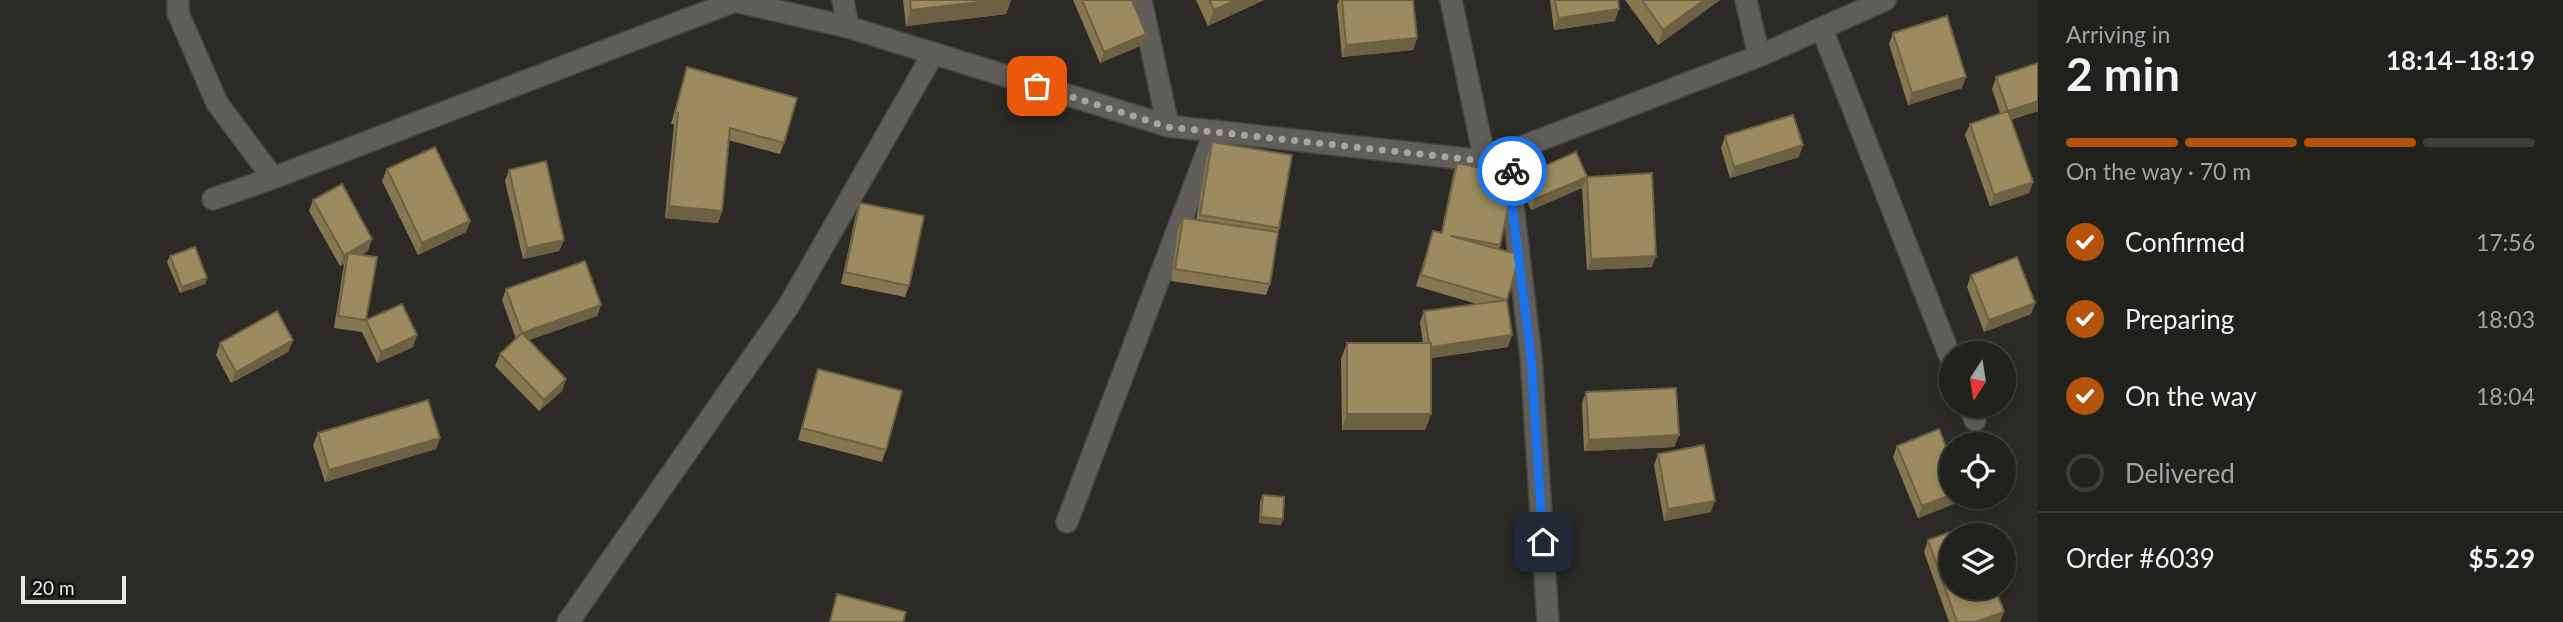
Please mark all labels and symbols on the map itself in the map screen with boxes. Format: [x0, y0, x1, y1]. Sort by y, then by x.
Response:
pin [1007, 56, 1067, 116]
courier [1477, 136, 1547, 206]
north arrow [1939, 341, 2016, 418]
pin [1513, 512, 1573, 572]
scale bar [21, 573, 126, 605]

